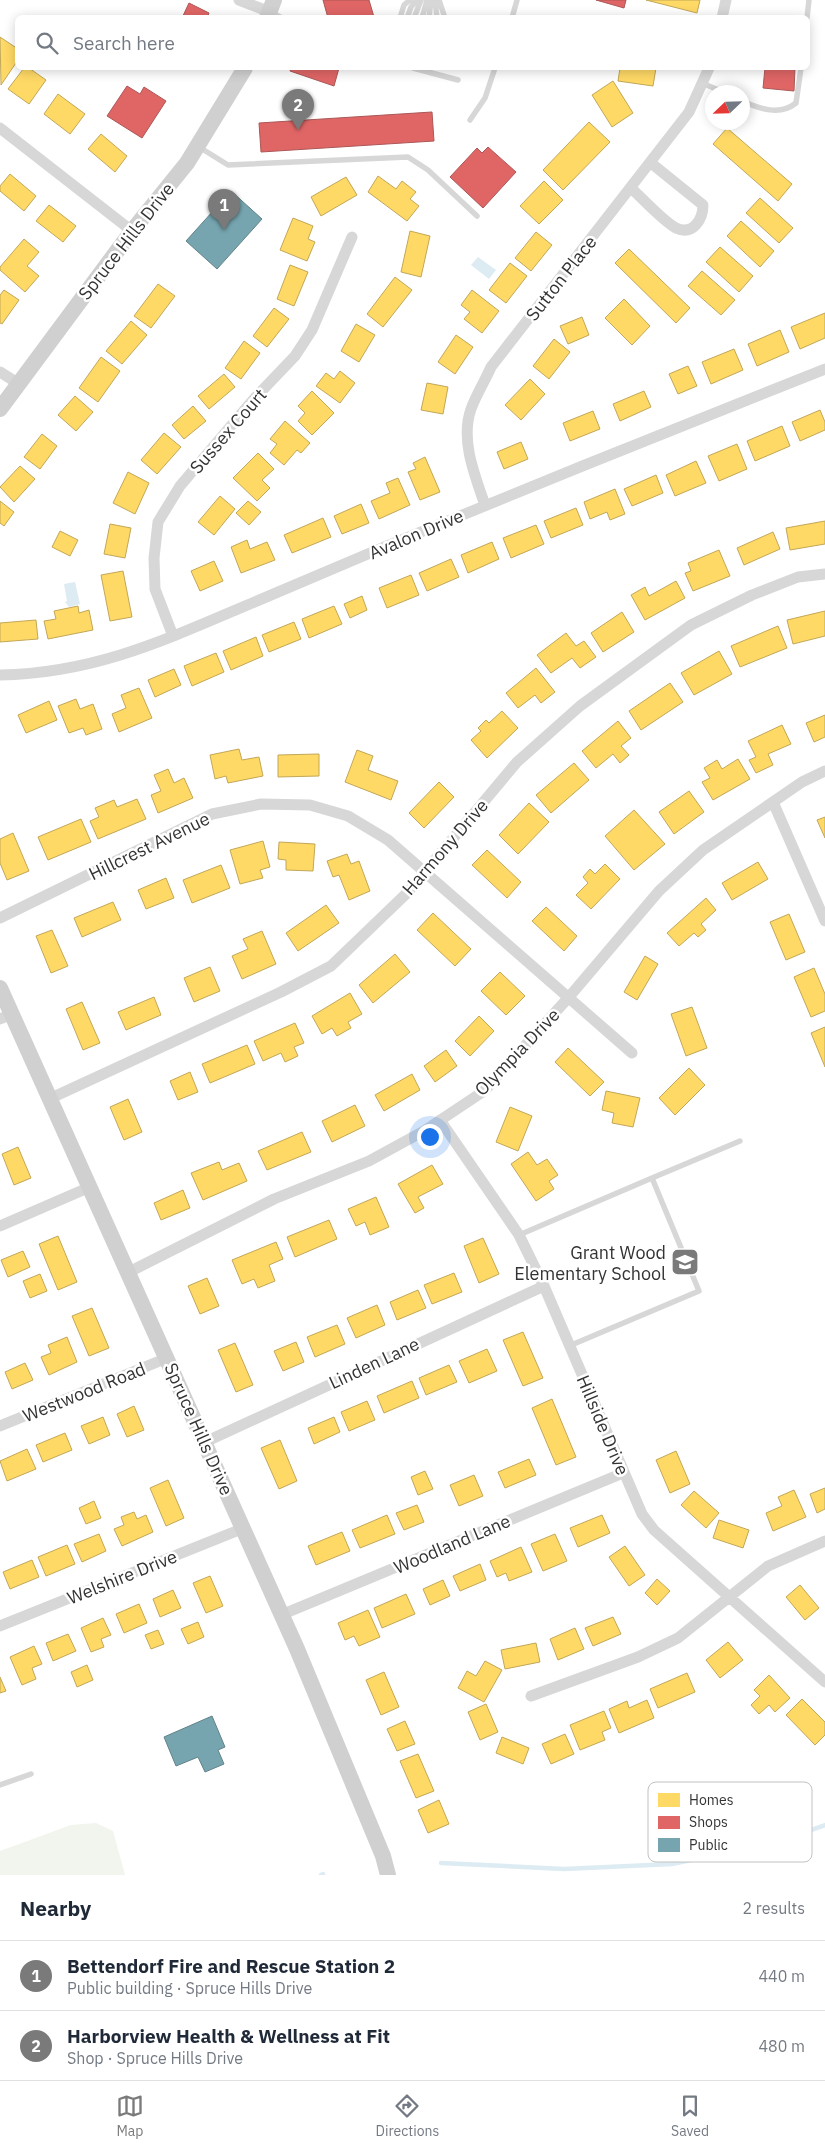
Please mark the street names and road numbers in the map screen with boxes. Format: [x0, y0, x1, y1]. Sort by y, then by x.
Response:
street label: Spruce Hills Drive [73, 178, 179, 304]
street label: Sutton Place [521, 231, 601, 325]
street label: Sussex Court [185, 384, 271, 478]
street label: Avalon Drive [365, 504, 467, 564]
street label: Harmony Drive [397, 794, 493, 900]
street label: Hillcrest Avenue [85, 807, 213, 885]
street label: Olympia Drive [470, 1003, 565, 1101]
street label: Linden Lane [325, 1332, 423, 1394]
street label: Westwood Road [19, 1357, 149, 1427]
street label: Spruce Hills Drive [160, 1359, 239, 1499]
street label: Hillside Drive [572, 1371, 634, 1479]
street label: Woodland Lane [390, 1509, 514, 1579]
street label: Welshire Drive [64, 1544, 180, 1609]

